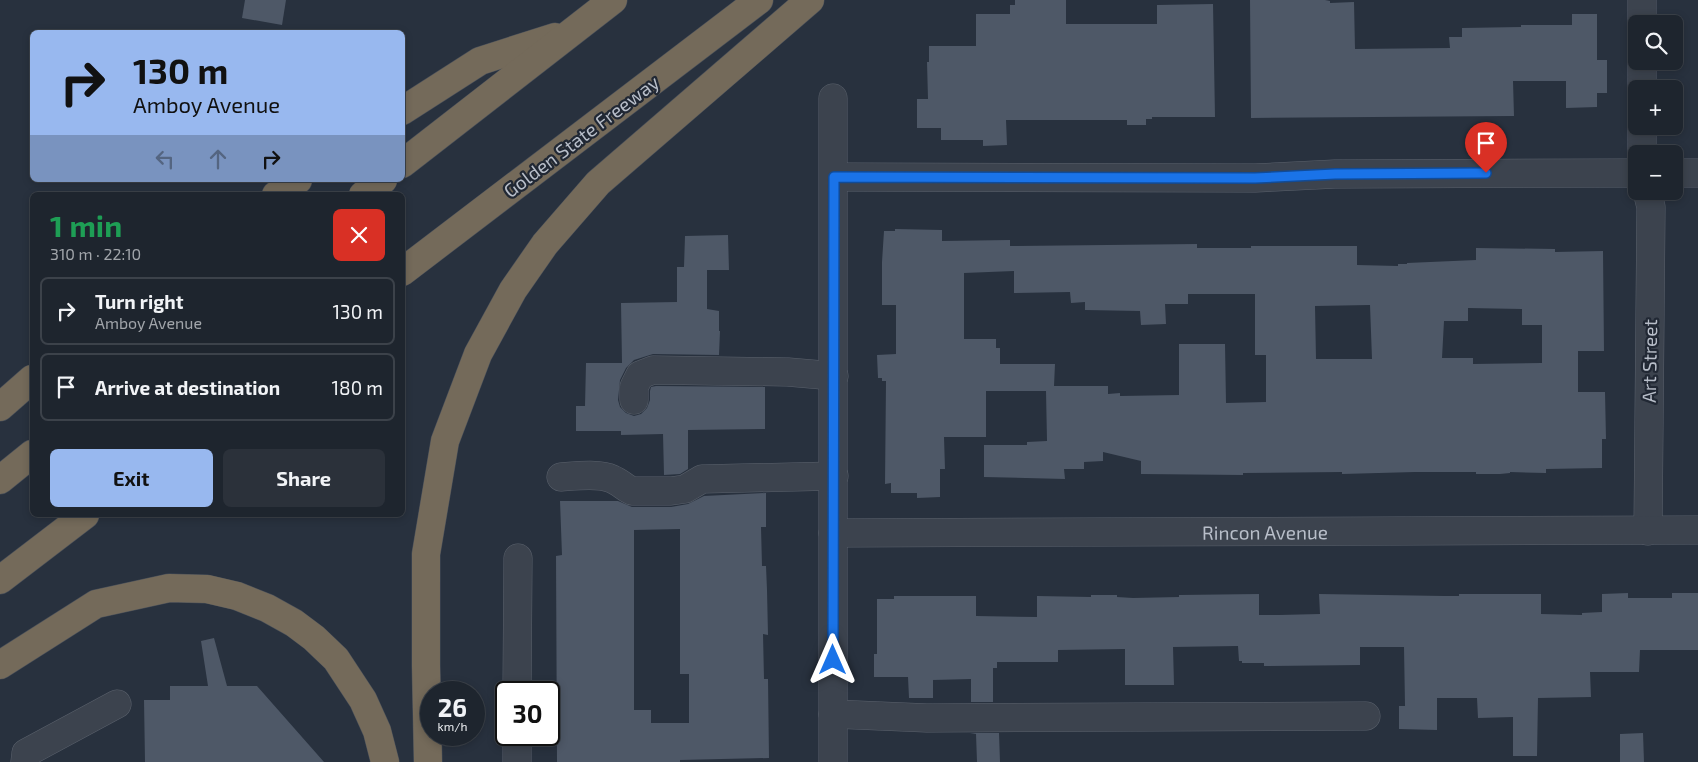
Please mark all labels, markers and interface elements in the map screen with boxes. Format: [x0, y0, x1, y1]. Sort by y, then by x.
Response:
map controls [1628, 15, 1683, 200]
button: search [1628, 15, 1683, 70]
text: 130 m [133, 49, 228, 91]
icon: right [50, 50, 115, 115]
street label: Golden State Freeway [499, 70, 663, 202]
button: + [1628, 80, 1683, 135]
text: Amboy Avenue [133, 91, 280, 117]
pin [1465, 122, 1507, 173]
icon: arrive [1472, 129, 1500, 157]
icon: left [151, 145, 179, 173]
icon: ahead [204, 145, 232, 173]
icon: right [257, 145, 285, 173]
button: − [1628, 145, 1683, 200]
text: 1 min [50, 207, 122, 243]
button: close [333, 209, 385, 261]
text: 310 m · 22:10 [50, 244, 141, 263]
text: Turn right [95, 290, 183, 313]
icon: right [52, 297, 80, 325]
text: 130 m [333, 300, 383, 323]
text: Amboy Avenue [95, 313, 202, 332]
street label: Art Street [1637, 319, 1661, 403]
icon: arrive [52, 373, 80, 401]
text: Arrive at destination [95, 376, 280, 399]
text: 180 m [332, 376, 383, 399]
button: Exit [50, 449, 213, 507]
button: Share [223, 449, 385, 507]
street label: Rincon Avenue [1202, 520, 1328, 543]
position arrow [806, 633, 858, 685]
speed limit sign: 30 [495, 681, 560, 746]
text: 26 [438, 692, 467, 722]
text: km/h [438, 719, 467, 733]

